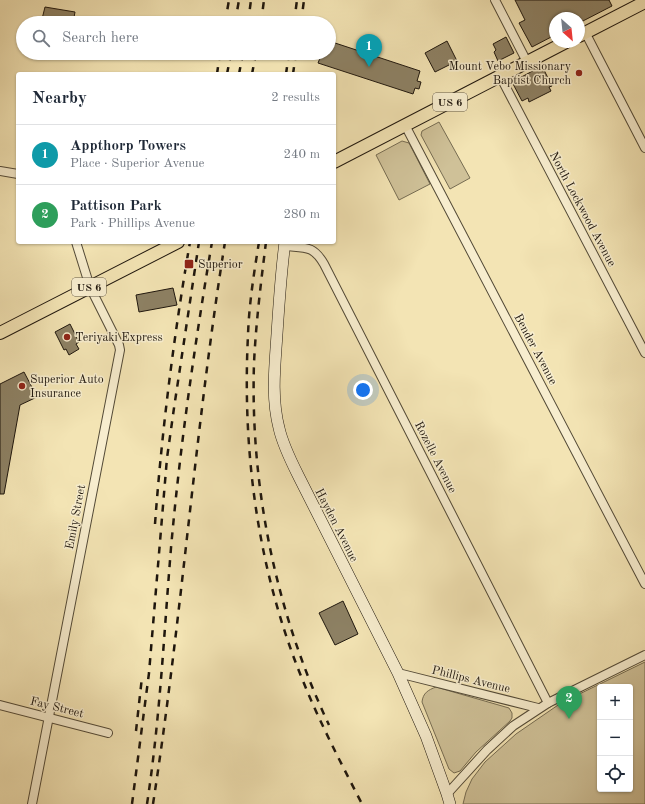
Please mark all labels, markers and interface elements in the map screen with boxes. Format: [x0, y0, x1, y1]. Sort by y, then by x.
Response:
north arrow [549, 12, 585, 48]
search box [16, 16, 336, 60]
icon: search [30, 27, 52, 49]
text: Search here [62, 31, 139, 46]
pin: 1 [356, 34, 382, 67]
place label: Mount Vebo Missionary Baptist Church [449, 61, 572, 87]
marker: Mount Vebo Missionary Baptist Church [574, 68, 584, 78]
text: Nearby [32, 90, 87, 107]
text: 2 results [271, 91, 320, 104]
road number: US 6 [433, 93, 467, 111]
text: Appthorp Towers [70, 139, 186, 154]
text: 1 [41, 148, 49, 161]
text: 240 m [283, 148, 320, 161]
street label: North Lockwood Avenue [547, 150, 618, 269]
text: Place · Superior Avenue [70, 157, 205, 170]
text: Pattison Park [70, 199, 162, 214]
text: 2 [41, 208, 49, 221]
text: 280 m [283, 208, 320, 221]
text: Park · Phillips Avenue [70, 217, 195, 230]
marker: Superior [183, 258, 195, 270]
place label: Superior [198, 259, 243, 271]
road number: US 6 [72, 278, 106, 296]
street label: Bender Avenue [511, 312, 559, 387]
marker: Teriyaki Express [62, 332, 72, 342]
place label: Teriyaki Express [75, 332, 163, 344]
place label: Superior Auto Insurance [30, 374, 104, 400]
your location [353, 380, 373, 400]
marker: Superior Auto Insurance [17, 381, 27, 391]
street label: Rozelle Avenue [412, 420, 459, 496]
street label: Emily Street [64, 484, 88, 551]
street label: Hayden Avenue [312, 487, 360, 565]
street label: Phillips Avenue [430, 664, 512, 696]
map controls [597, 684, 633, 792]
button: + [597, 684, 633, 720]
pin: 2 [556, 686, 582, 719]
street label: Fay Street [29, 696, 85, 720]
button: − [597, 720, 633, 756]
button: locate [597, 756, 633, 792]

